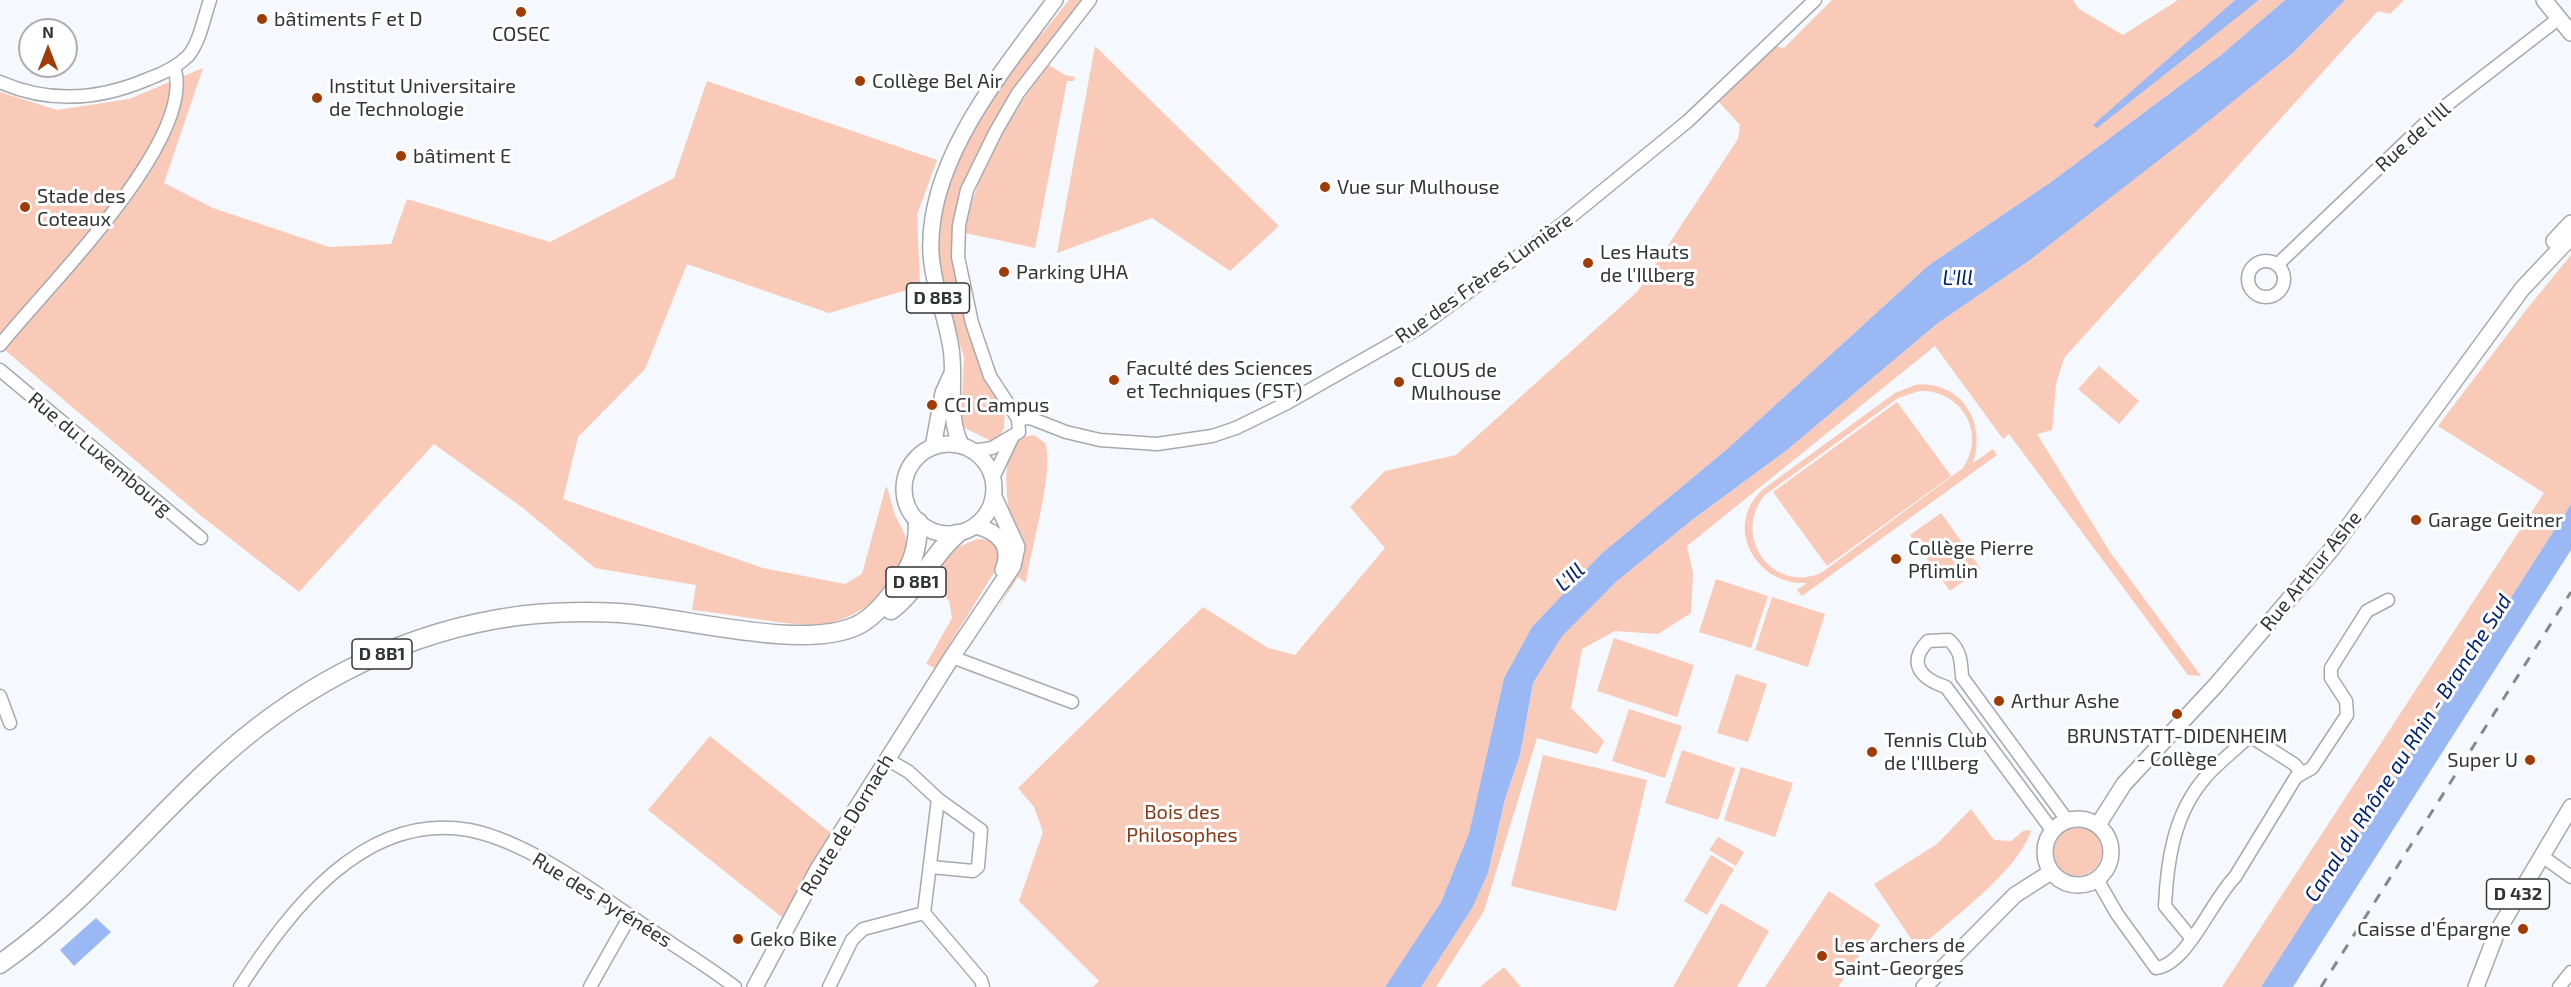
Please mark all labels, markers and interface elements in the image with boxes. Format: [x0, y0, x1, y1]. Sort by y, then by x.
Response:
marker: COSEC [514, 5, 528, 19]
place label: bâtiments F et D [274, 7, 422, 31]
marker: bâtiments F et D [255, 12, 269, 26]
north arrow [18, 18, 78, 78]
text: N [42, 22, 54, 41]
place label: COSEC [492, 22, 550, 46]
place label: Collège Bel Air [872, 69, 1003, 93]
place label: Institut Universitaire de Technologie [329, 74, 516, 121]
marker: Collège Bel Air [853, 74, 867, 88]
marker: Institut Universitaire de Technologie [310, 91, 324, 105]
street label: Rue de l'Ill [2371, 97, 2455, 177]
place label: bâtiment E [413, 144, 511, 168]
marker: bâtiment E [394, 149, 408, 163]
place label: Vue sur Mulhouse [1337, 175, 1499, 199]
marker: Vue sur Mulhouse [1318, 180, 1332, 194]
place label: Stade des Coteaux [37, 184, 126, 231]
marker: Stade des Coteaux [18, 200, 32, 214]
street label: Rue des Frères Lumière [1391, 208, 1577, 348]
place label: Les Hauts de l'Illberg [1600, 240, 1695, 287]
marker: Les Hauts de l'Illberg [1581, 256, 1595, 270]
place label: Parking UHA [1016, 260, 1128, 284]
marker: Parking UHA [997, 265, 1011, 279]
water label: L'Ill [1943, 265, 1973, 291]
road number: D 8B3 [906, 283, 970, 313]
place label: Faculté des Sciences et Techniques (FST) [1126, 356, 1313, 403]
place label: CLOUS de Mulhouse [1411, 358, 1501, 405]
marker: Faculté des Sciences et Techniques (FST) [1107, 373, 1121, 387]
marker: CLOUS de Mulhouse [1392, 375, 1406, 389]
street label: Rue du Luxembourg [23, 387, 177, 521]
place label: CCI Campus [944, 393, 1049, 417]
marker: CCI Campus [925, 398, 939, 412]
street label: Rue Arthur Ashe [2255, 506, 2367, 636]
place label: Garage Geitner [2428, 508, 2563, 532]
marker: Garage Geitner [2409, 513, 2423, 527]
place label: Collège Pierre Pflimlin [1908, 536, 2034, 583]
marker: Collège Pierre Pflimlin [1889, 552, 1903, 566]
water label: L'Ill [1550, 557, 1590, 597]
road number: D 8B1 [886, 567, 946, 597]
water label: Canal du Rhône au Rhin - Branche Sud [2299, 590, 2517, 906]
road number: D 8B1 [352, 639, 412, 669]
place label: Arthur Ashe [2011, 689, 2120, 713]
marker: Arthur Ashe [1992, 694, 2006, 708]
marker: BRUNSTATT-DIDENHEIM - Collège [2170, 707, 2184, 721]
place label: BRUNSTATT-DIDENHEIM - Collège [2067, 724, 2287, 771]
place label: Tennis Club de l'Illberg [1884, 728, 1987, 775]
marker: Tennis Club de l'Illberg [1865, 745, 1879, 759]
place label: Super U [2447, 748, 2518, 772]
street label: Route de Dornach [795, 750, 899, 900]
marker: Super U [2523, 753, 2537, 767]
park label: Bois des Philosophes [1126, 800, 1238, 847]
street label: Rue des Pyrénées [528, 847, 676, 953]
road number: D 432 [2486, 879, 2550, 909]
place label: Caisse d'Épargne [2357, 917, 2511, 941]
marker: Caisse d'Épargne [2516, 922, 2530, 936]
place label: Geko Bike [750, 927, 837, 951]
marker: Geko Bike [731, 932, 745, 946]
place label: Les archers de Saint-Georges [1834, 933, 1965, 980]
marker: Les archers de Saint-Georges [1815, 949, 1829, 963]

